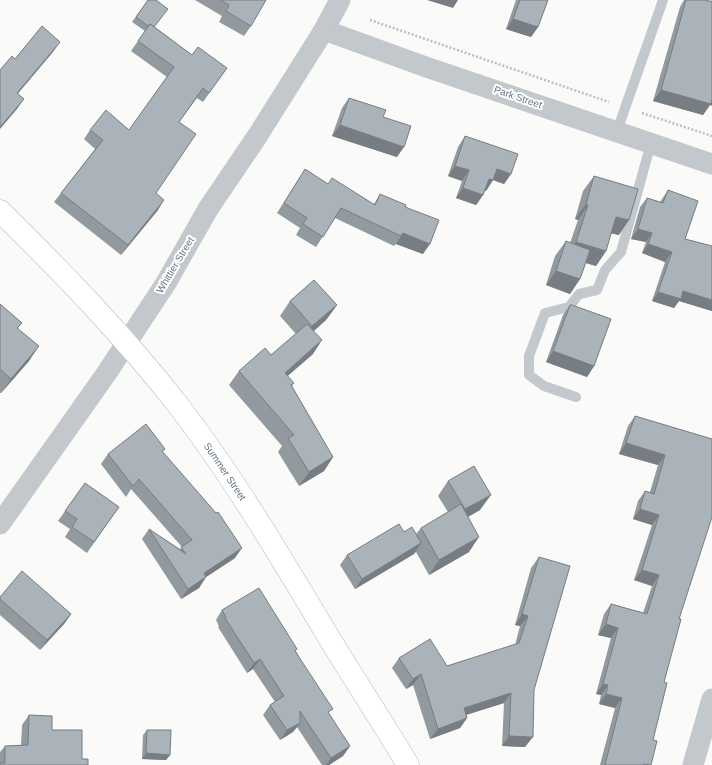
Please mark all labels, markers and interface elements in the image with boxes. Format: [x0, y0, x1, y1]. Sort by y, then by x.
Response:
street label: Park Street [493, 84, 544, 110]
street label: Whittier Street [154, 235, 196, 295]
street label: Summer Street [202, 440, 249, 502]

